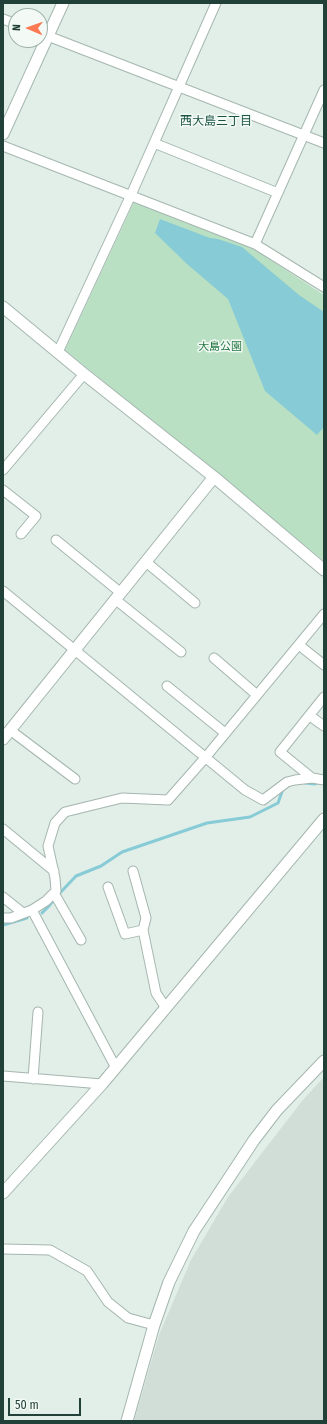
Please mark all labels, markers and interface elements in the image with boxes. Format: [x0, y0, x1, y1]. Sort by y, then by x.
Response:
north arrow [8, 8, 48, 48]
text: N [10, 24, 23, 31]
district label: 西大島三丁目 [180, 115, 252, 129]
park label: 大島公園 [198, 340, 242, 354]
scale bar [10, 1390, 83, 1416]
text: 50 m [15, 1398, 39, 1412]

